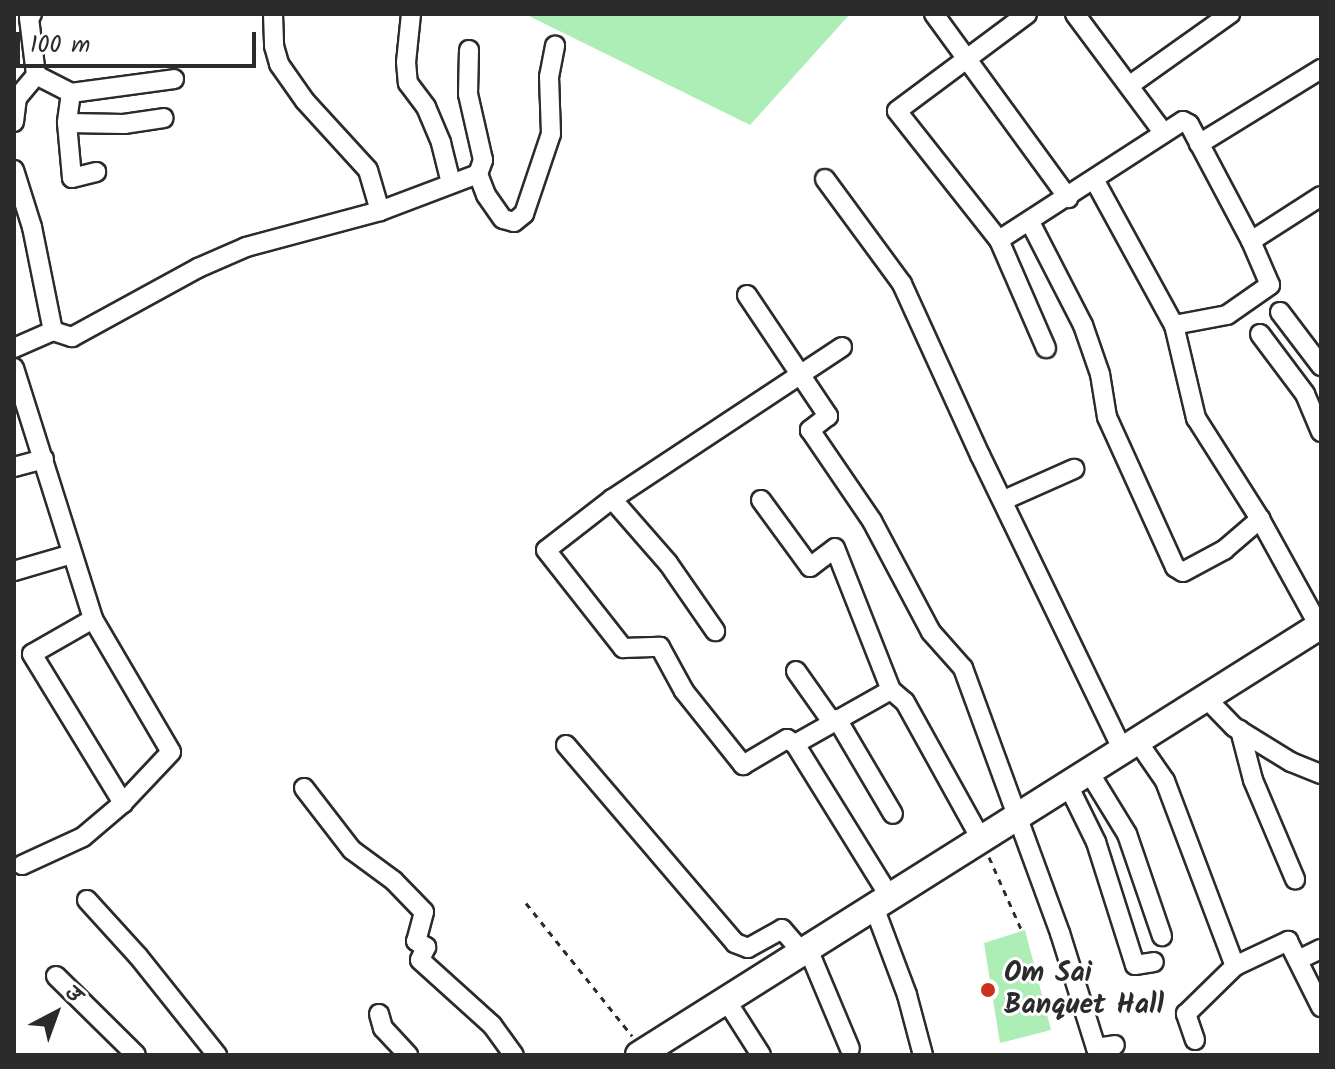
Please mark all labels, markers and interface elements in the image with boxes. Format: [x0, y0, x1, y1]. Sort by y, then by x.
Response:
scale bar [20, 16, 260, 66]
text: 100 m [30, 26, 90, 65]
place label: Om Sai Banquet Hall [1004, 957, 1164, 1023]
north arrow [16, 973, 96, 1053]
text: उ [55, 977, 89, 1012]
marker: Om Sai Banquet Hall [979, 981, 997, 999]

